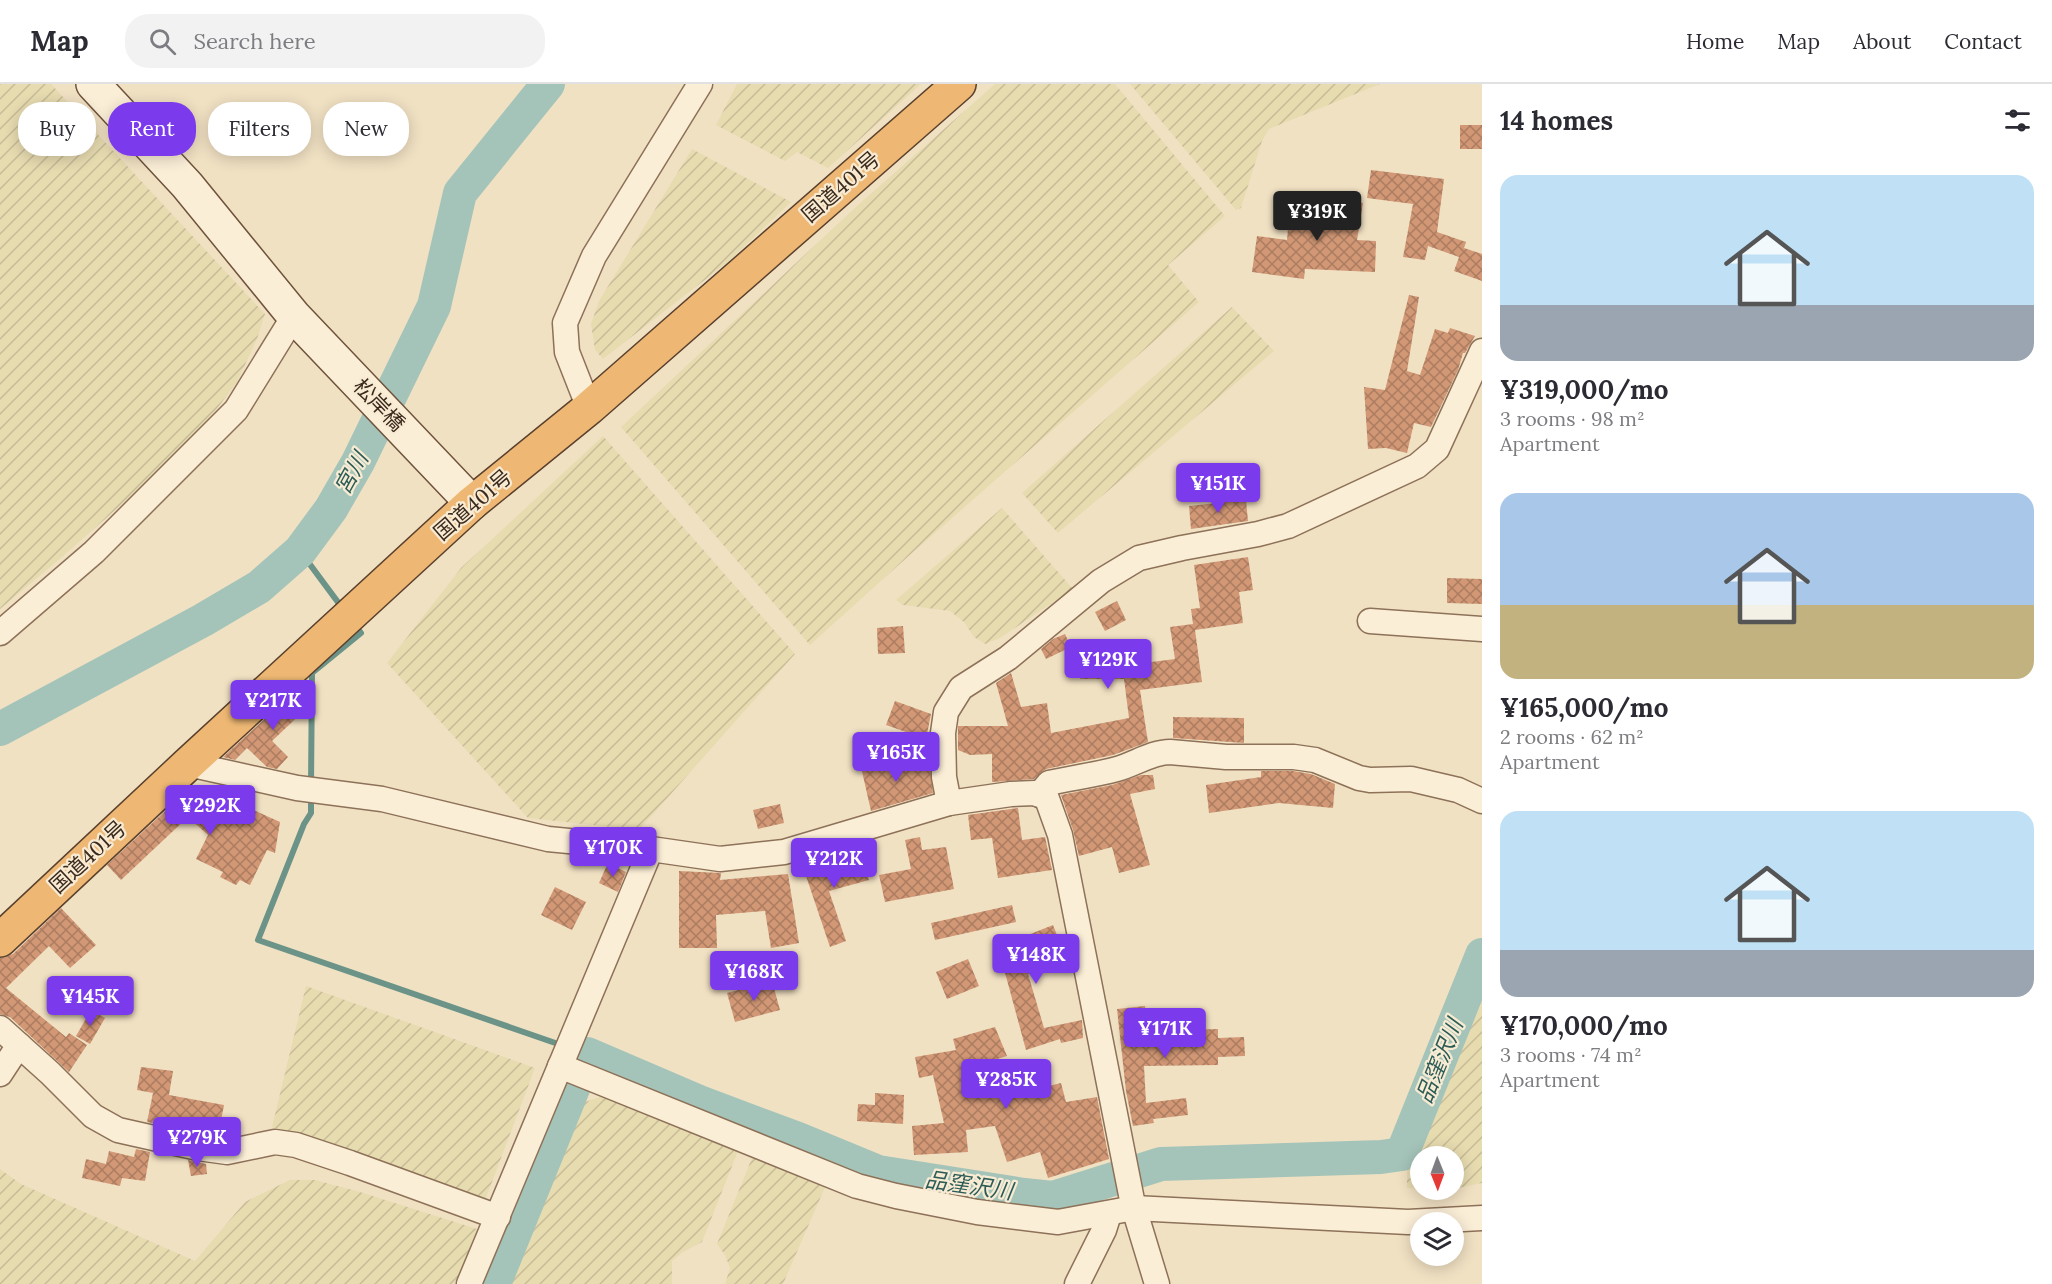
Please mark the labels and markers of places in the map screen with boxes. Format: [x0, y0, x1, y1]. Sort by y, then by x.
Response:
pin: ¥319K [1275, 191, 1359, 242]
pin: ¥151K [1176, 463, 1260, 514]
pin: ¥129K [1066, 639, 1150, 690]
pin: ¥217K [231, 680, 315, 731]
pin: ¥165K [854, 732, 938, 783]
pin: ¥292K [168, 785, 252, 836]
pin: ¥170K [571, 827, 655, 878]
pin: ¥212K [792, 838, 876, 889]
pin: ¥148K [994, 934, 1078, 985]
pin: ¥168K [712, 951, 796, 1002]
pin: ¥145K [48, 976, 132, 1027]
pin: ¥171K [1123, 1008, 1207, 1059]
pin: ¥285K [964, 1059, 1048, 1110]
pin: ¥279K [155, 1117, 239, 1168]

